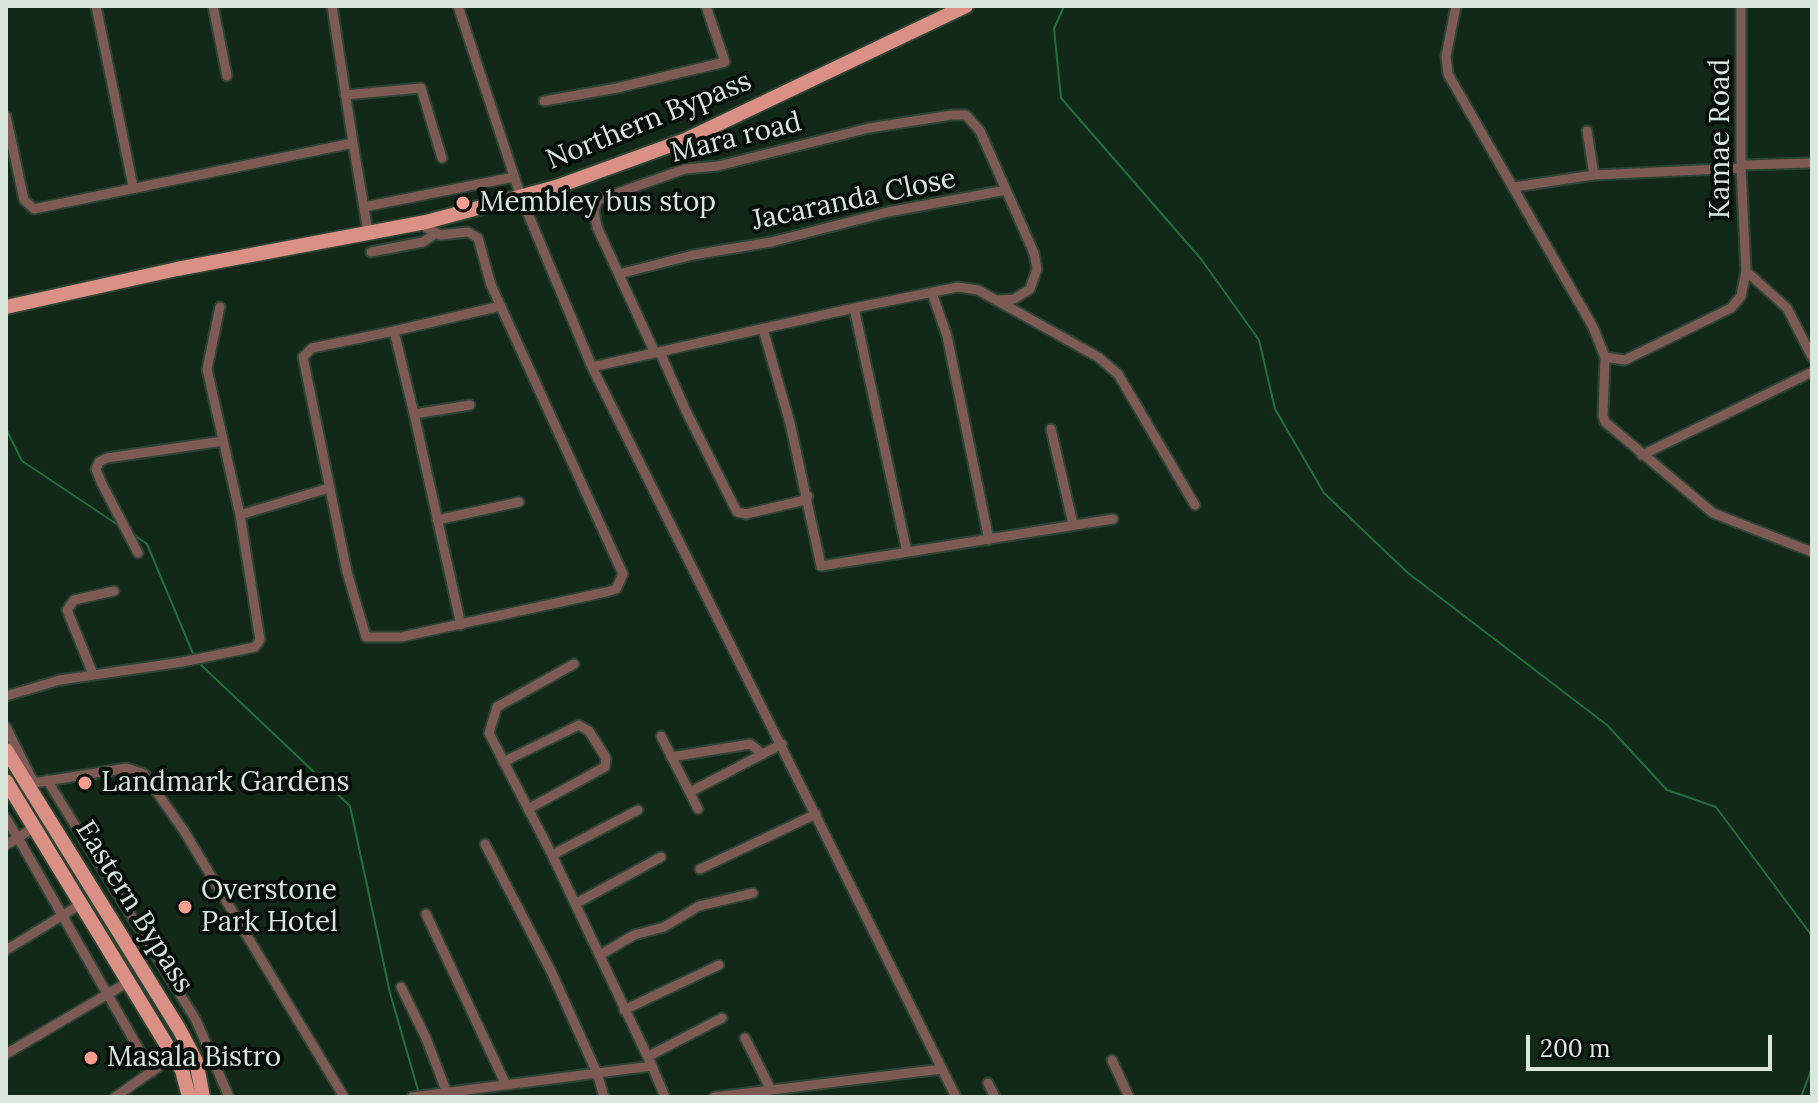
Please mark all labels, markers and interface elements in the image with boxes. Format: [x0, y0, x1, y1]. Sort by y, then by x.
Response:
street label: Kamae Road [1704, 59, 1738, 219]
street label: Northern Bypass [542, 65, 756, 177]
street label: Mara road [667, 106, 805, 170]
street label: Jacaranda Close [749, 162, 959, 238]
place label: Membley bus stop [479, 186, 716, 220]
marker: Membley bus stop [454, 194, 472, 212]
place label: Landmark Gardens [101, 766, 349, 800]
marker: Landmark Gardens [76, 774, 94, 792]
street label: Eastern Bypass [68, 815, 200, 999]
place label: Overstone Park Hotel [201, 874, 338, 940]
marker: Overstone Park Hotel [176, 898, 194, 916]
scale bar [1530, 1019, 1776, 1069]
text: 200 m [1540, 1033, 1610, 1064]
place label: Masala Bistro [107, 1041, 281, 1075]
marker: Masala Bistro [82, 1049, 100, 1067]

